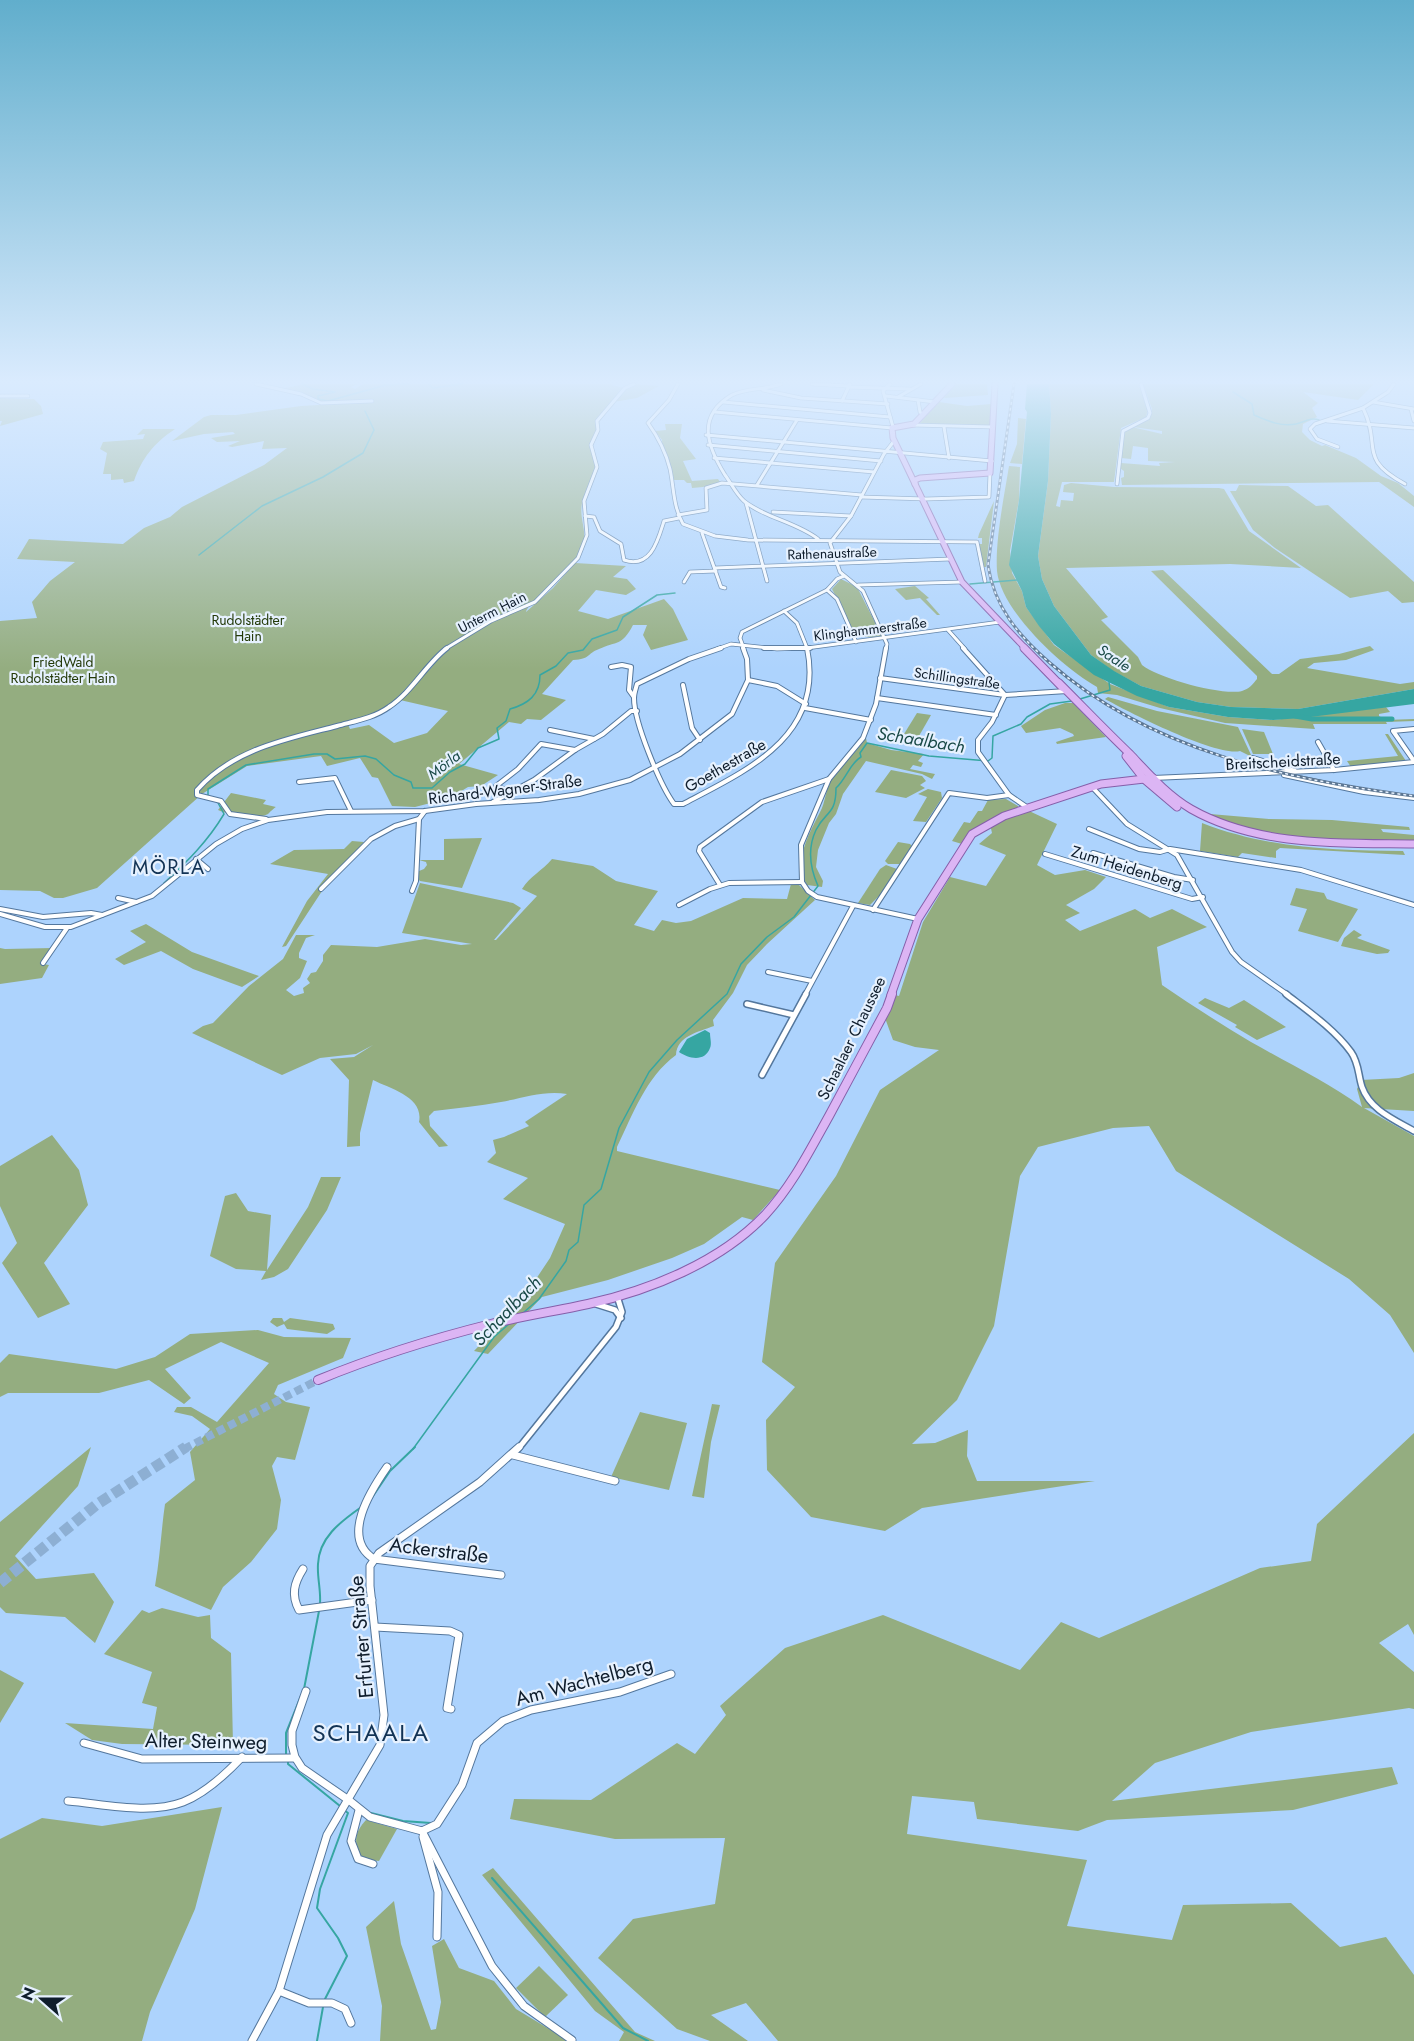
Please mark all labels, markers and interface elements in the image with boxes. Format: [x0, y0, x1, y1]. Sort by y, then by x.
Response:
street label: Rathenaustraße [787, 541, 877, 565]
street label: Unterm Hain [454, 586, 530, 638]
park label: Rudolstädter Hain [211, 610, 285, 646]
street label: Klinghammerstraße [812, 612, 928, 646]
water label: Saale [1093, 639, 1135, 677]
park label: FriedWald Rudolstädter Hain [10, 652, 116, 688]
street label: Schillingstraße [913, 662, 1001, 694]
water label: Schaalbach [875, 720, 967, 760]
street label: Goethestraße [680, 733, 770, 798]
water label: Mörla [423, 745, 466, 785]
street label: Breitscheidstraße [1225, 747, 1341, 776]
street label: Richard-Wagner-Straße [427, 769, 583, 810]
street label: Zum Heidenberg [1068, 840, 1185, 895]
district label: MÖRLA [132, 853, 206, 882]
street label: Schaalaer Chaussee [812, 973, 891, 1104]
water label: Schaalbach [467, 1270, 547, 1352]
street label: Ackerstraße [388, 1530, 490, 1571]
street label: Erfurter Straße [342, 1575, 381, 1699]
street label: Am Wachtelberg [512, 1649, 656, 1714]
district label: SCHAALA [312, 1715, 430, 1750]
street label: Alter Steinweg [145, 1726, 267, 1757]
north arrow [12, 1969, 72, 2029]
text: N [15, 1984, 41, 2004]

